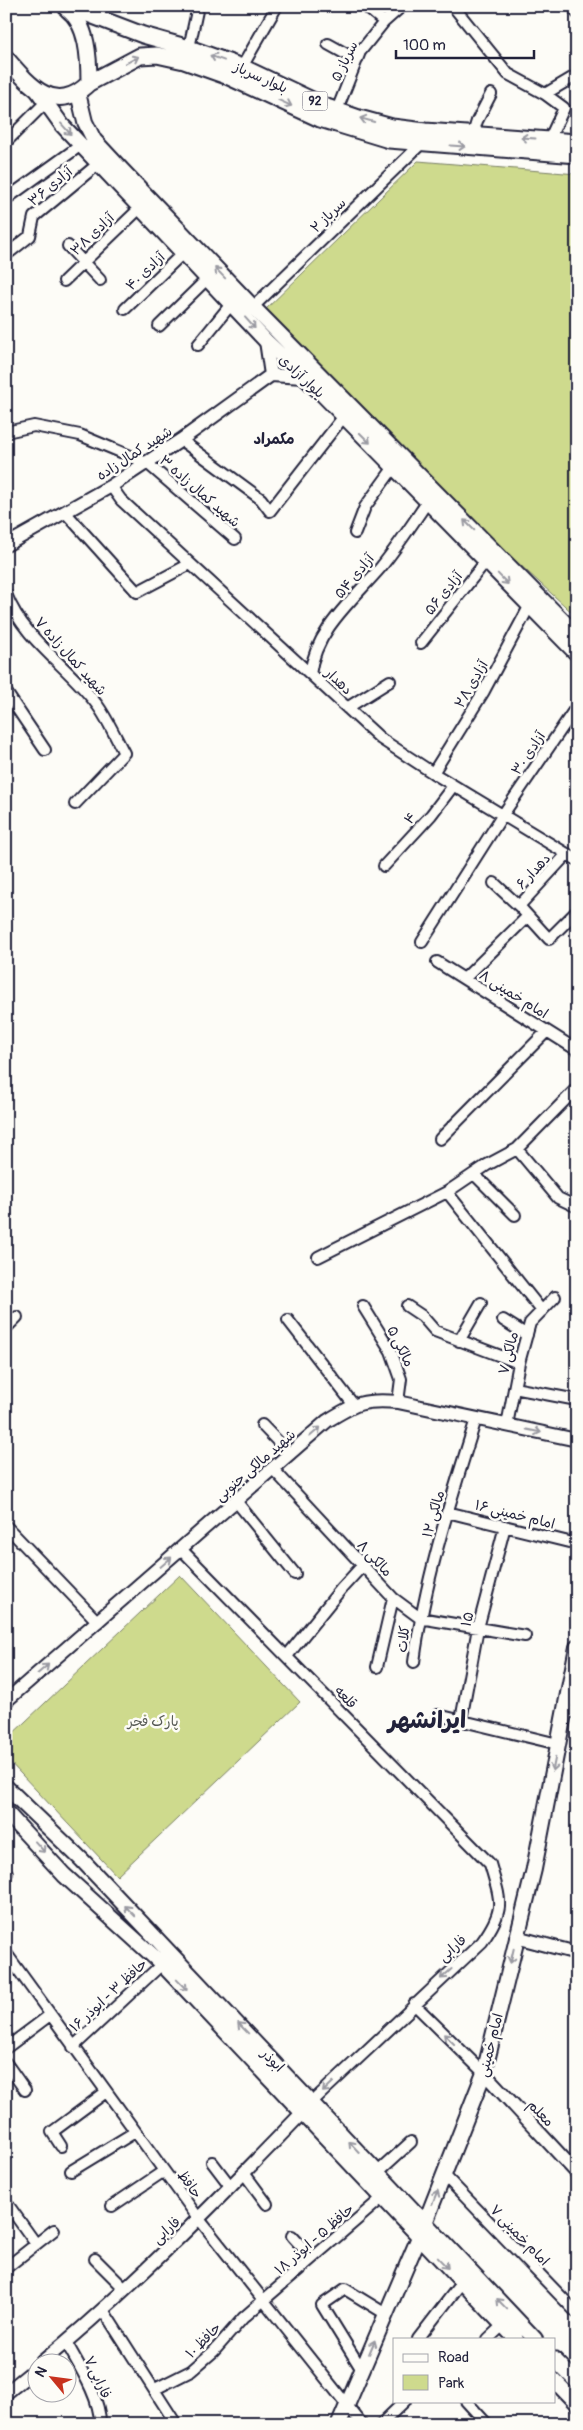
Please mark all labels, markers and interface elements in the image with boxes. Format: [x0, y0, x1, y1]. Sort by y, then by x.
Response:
scale bar [396, 28, 533, 60]
text: 100 m [403, 36, 446, 55]
street label: سرباز ۵ [327, 38, 362, 84]
one-way arrow [210, 53, 225, 62]
one-way arrow [125, 55, 140, 65]
street label: بلوار سرباز [230, 58, 290, 97]
road number: 92 [302, 92, 328, 110]
one-way arrow [277, 98, 292, 108]
one-way arrow [359, 115, 375, 125]
one-way arrow [60, 122, 72, 135]
one-way arrow [520, 134, 536, 143]
one-way arrow [449, 141, 465, 151]
street label: آزادی ۳۶ [25, 163, 76, 210]
street label: سرباز ۲ [307, 194, 350, 236]
street label: آزادی ۳۸ [67, 209, 118, 259]
street label: آزادی ۴۰ [122, 248, 169, 294]
one-way arrow [214, 266, 226, 279]
one-way arrow [244, 317, 256, 330]
street label: بلوار آزادی [275, 351, 328, 402]
street label: شهید کمال زاده [93, 423, 175, 484]
district label: مکمراد [254, 430, 295, 449]
one-way arrow [359, 431, 371, 444]
street label: شهید کمال زاده ۳ [156, 452, 243, 531]
one-way arrow [463, 519, 475, 532]
street label: آزادی ۵۴ [331, 550, 378, 602]
street label: آزادی ۵۶ [421, 568, 466, 618]
one-way arrow [497, 572, 509, 584]
street label: شهید کمال زاده ۷ [31, 614, 110, 699]
street label: آزادی ۲۸ [451, 657, 492, 711]
street label: دهدار [321, 664, 356, 698]
street label: آزادی ۳۰ [508, 728, 549, 778]
street label: ۴ [401, 809, 420, 828]
street label: دهدار ۶ [513, 850, 554, 893]
street label: امام خمینی ۸ [475, 967, 551, 1024]
street label: مالکی ۵ [383, 1323, 418, 1369]
street label: مالکی ۷ [495, 1330, 522, 1376]
street label: شهید مالکی جنوبی [212, 1426, 300, 1506]
one-way arrow [308, 1426, 321, 1438]
one-way arrow [526, 1427, 542, 1436]
street label: مالکی ۱۲ [419, 1489, 448, 1540]
street label: امام خمینی ۱۶ [473, 1496, 557, 1535]
street label: مالکی ۸ [354, 1537, 396, 1580]
one-way arrow [159, 1557, 172, 1568]
street label: ۱۵ [457, 1610, 478, 1628]
street label: کلات [393, 1625, 414, 1653]
one-way arrow [37, 1663, 50, 1674]
street label: قلعه [331, 1682, 360, 1712]
district label: ایرانشهر [386, 1706, 466, 1735]
park label: پارک فجر [126, 1713, 179, 1731]
one-way arrow [549, 1755, 559, 1771]
one-way arrow [34, 1841, 45, 1854]
one-way arrow [124, 1905, 137, 1917]
street label: فارابی [435, 1931, 470, 1965]
one-way arrow [507, 1948, 516, 1964]
street label: حافظ ۳ - ابوذر ۱۶ [66, 1955, 151, 2036]
one-way arrow [439, 1969, 452, 1980]
one-way arrow [175, 1978, 187, 1990]
street label: امام خمینی [474, 2011, 509, 2079]
one-way arrow [237, 2022, 249, 2035]
one-way arrow [444, 2033, 456, 2045]
street label: ابوذر [257, 2044, 288, 2076]
one-way arrow [323, 2080, 335, 2092]
street label: معلم [522, 2096, 557, 2132]
one-way arrow [348, 2140, 360, 2153]
street label: حافظ [174, 2167, 206, 2202]
one-way arrow [431, 2190, 440, 2205]
street label: حافظ ۵ - ابوذر ۱۸ [271, 2200, 357, 2278]
street label: امام خمینی ۷ [485, 2201, 553, 2271]
street label: فارابی [149, 2213, 184, 2248]
one-way arrow [437, 2256, 449, 2268]
one-way arrow [496, 2298, 508, 2310]
street label: حافظ ۱۰ [182, 2319, 225, 2362]
legend [393, 2338, 556, 2402]
one-way arrow [367, 2340, 377, 2355]
text: Road [438, 2348, 469, 2367]
north arrow [28, 2352, 78, 2402]
street label: فارابی ۷ [80, 2353, 115, 2401]
text: N [31, 2364, 51, 2380]
text: Park [438, 2374, 465, 2393]

